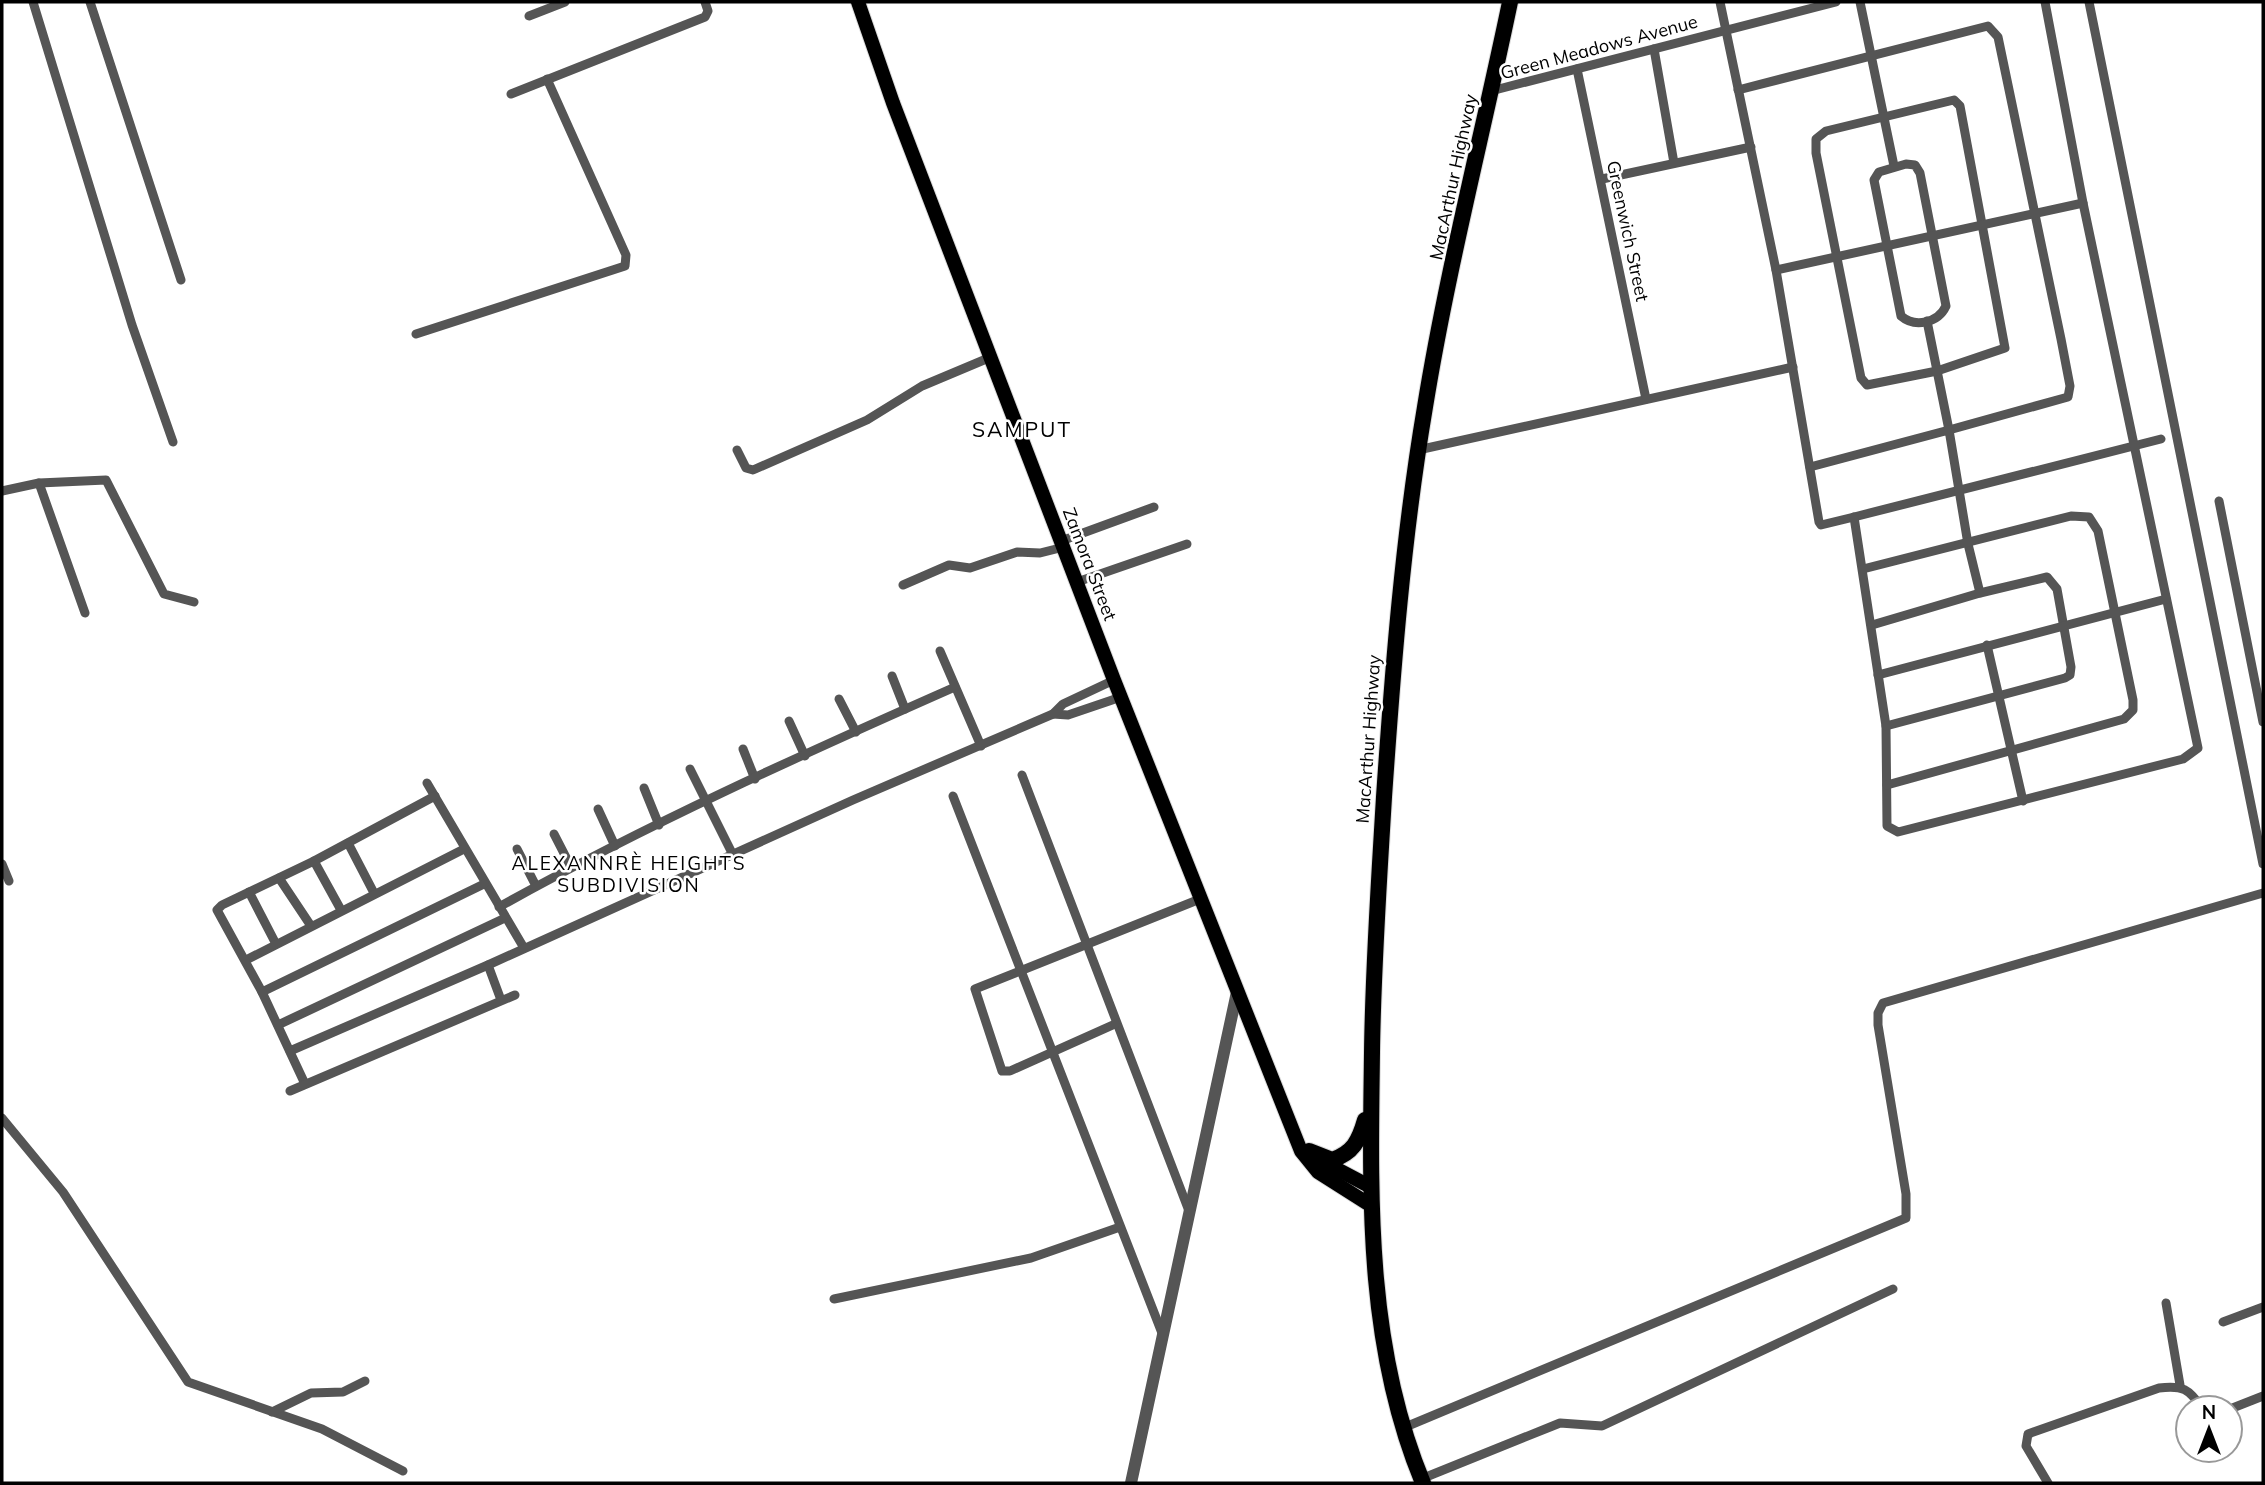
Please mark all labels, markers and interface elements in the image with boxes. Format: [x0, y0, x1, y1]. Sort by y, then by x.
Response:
street label: Green Meadows Avenue [1498, 10, 1700, 84]
street label: MacArthur Highway [1424, 92, 1482, 262]
street label: Greenwich Street [1602, 158, 1654, 304]
district label: SAMPUT [972, 416, 1072, 442]
street label: Zamora Street [1058, 504, 1122, 624]
street label: MacArthur Highway [1351, 653, 1385, 824]
district label: ALEXANNRÈ HEIGHTS SUBDIVISION [512, 851, 746, 897]
north arrow [2174, 1394, 2244, 1464]
text: N [2202, 1400, 2216, 1424]

